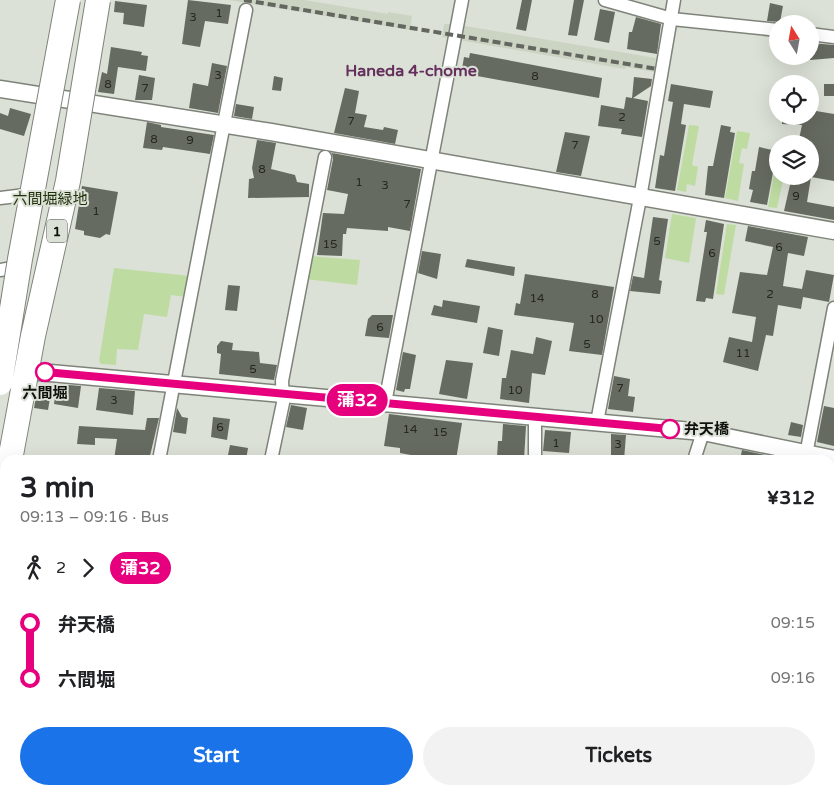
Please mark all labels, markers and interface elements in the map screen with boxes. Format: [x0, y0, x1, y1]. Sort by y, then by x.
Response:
house number: 1 [215, 6, 223, 20]
house number: 3 [189, 10, 197, 24]
north arrow [769, 15, 819, 65]
map controls [769, 15, 819, 185]
district label: Haneda 4-chome [345, 61, 477, 81]
house number: 3 [214, 68, 222, 82]
house number: 8 [531, 69, 539, 83]
button: locate [769, 75, 819, 125]
house number: 8 [104, 77, 112, 91]
house number: 7 [141, 81, 149, 95]
house number: 2 [618, 110, 626, 124]
house number: 7 [347, 114, 355, 128]
house number: 8 [150, 132, 158, 146]
house number: 9 [186, 133, 194, 147]
button: layers [769, 135, 819, 185]
house number: 7 [571, 138, 579, 152]
house number: 8 [258, 162, 266, 176]
house number: 1 [355, 175, 363, 189]
house number: 3 [381, 178, 389, 192]
house number: 9 [792, 189, 800, 203]
park label: 六間堀緑地 [12, 190, 88, 208]
house number: 7 [403, 197, 411, 211]
house number: 1 [92, 204, 100, 218]
road number: 1 [47, 220, 67, 242]
house number: 5 [653, 234, 661, 248]
house number: 15 [322, 237, 338, 251]
house number: 6 [775, 240, 783, 254]
house number: 6 [708, 246, 716, 260]
house number: 8 [591, 287, 599, 301]
house number: 2 [766, 287, 774, 301]
house number: 14 [529, 291, 545, 305]
house number: 10 [588, 312, 604, 326]
house number: 6 [376, 320, 384, 334]
house number: 5 [583, 337, 591, 351]
house number: 11 [735, 346, 751, 360]
marker: 六間堀 [35, 362, 55, 382]
house number: 5 [249, 362, 257, 376]
house number: 7 [616, 381, 624, 395]
house number: 10 [507, 383, 523, 397]
place label: 六間堀 [22, 384, 68, 402]
line badge: 蒲32 [328, 384, 386, 416]
text: 蒲32 [337, 389, 377, 411]
house number: 3 [110, 393, 118, 407]
marker: 弁天橋 [660, 419, 680, 439]
house number: 6 [216, 420, 224, 434]
place label: 弁天橋 [684, 420, 730, 438]
house number: 14 [402, 422, 418, 436]
house number: 15 [432, 425, 448, 439]
house number: 1 [552, 436, 560, 450]
house number: 3 [614, 437, 622, 451]
text: 3 min [20, 471, 95, 505]
text: ¥312 [767, 487, 815, 509]
text: 09:13 – 09:16 · Bus [20, 507, 169, 527]
icon: walk [20, 554, 48, 582]
icon: forward [74, 554, 102, 582]
text: 蒲32 [120, 557, 161, 579]
text: 2 [56, 558, 66, 578]
text: 09:15 [771, 613, 815, 633]
text: 弁天橋 [58, 614, 115, 636]
text: 09:16 [771, 668, 815, 688]
text: 六間堀 [58, 669, 115, 691]
button: Start [20, 727, 413, 785]
button: Tickets [423, 727, 815, 785]

